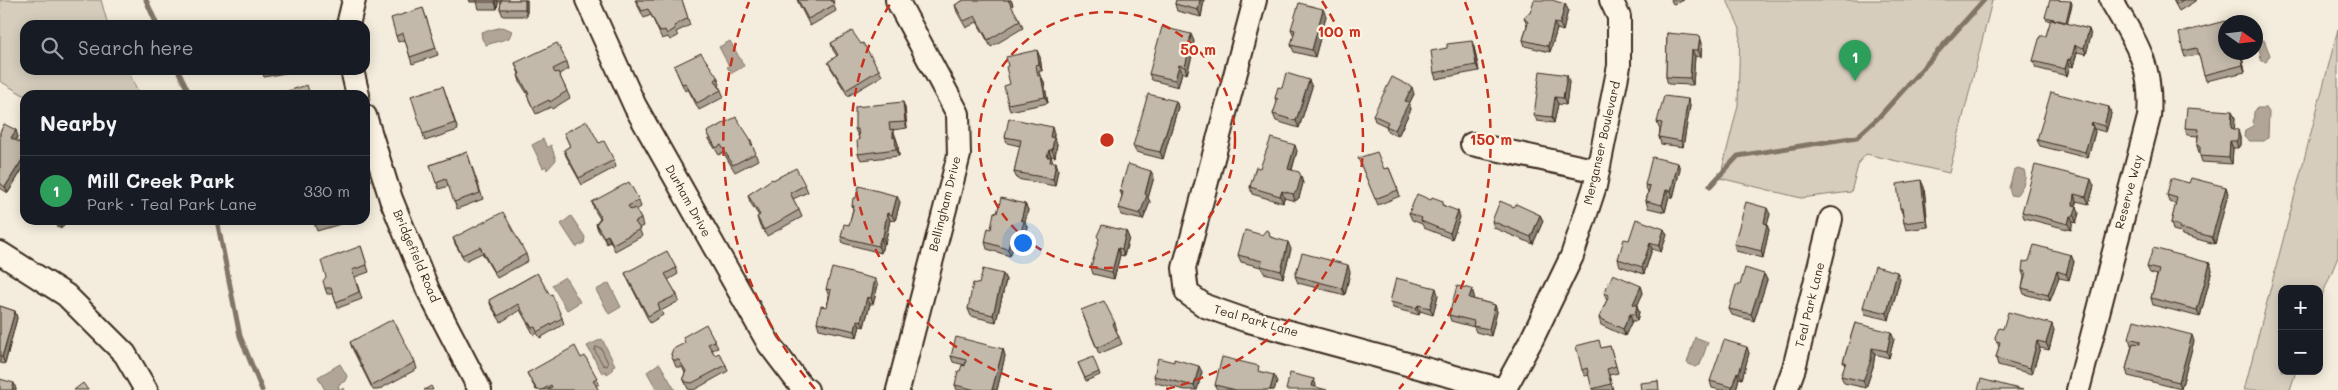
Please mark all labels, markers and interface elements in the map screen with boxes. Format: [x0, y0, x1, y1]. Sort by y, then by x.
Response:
north arrow [2218, 15, 2263, 60]
search box [20, 20, 370, 75]
text: 100 m [1317, 21, 1361, 41]
icon: search [38, 34, 66, 62]
text: Search here [78, 35, 194, 60]
text: 50 m [1180, 39, 1216, 59]
pin: 1 [1839, 40, 1871, 81]
street label: Merganser Boulevard [1579, 79, 1623, 206]
text: Nearby [40, 109, 117, 136]
text: 150 m [1470, 129, 1512, 149]
centre of rings [1098, 131, 1116, 149]
street label: Reserve Way [2110, 153, 2146, 231]
street label: Bellingham Drive [924, 154, 964, 253]
street label: Durham Drive [662, 162, 715, 239]
text: Mill Creek Park [87, 168, 234, 193]
text: 1 [52, 180, 60, 201]
text: 330 m [304, 180, 350, 201]
text: Park · Teal Park Lane [87, 193, 257, 214]
street label: Bridgefield Road [390, 207, 444, 305]
your location [1010, 230, 1036, 256]
street label: Teal Park Lane [1791, 260, 1827, 349]
map controls [2278, 285, 2323, 375]
button: + [2278, 285, 2323, 330]
street label: Teal Park Lane [1212, 300, 1300, 340]
button: − [2278, 330, 2323, 375]

